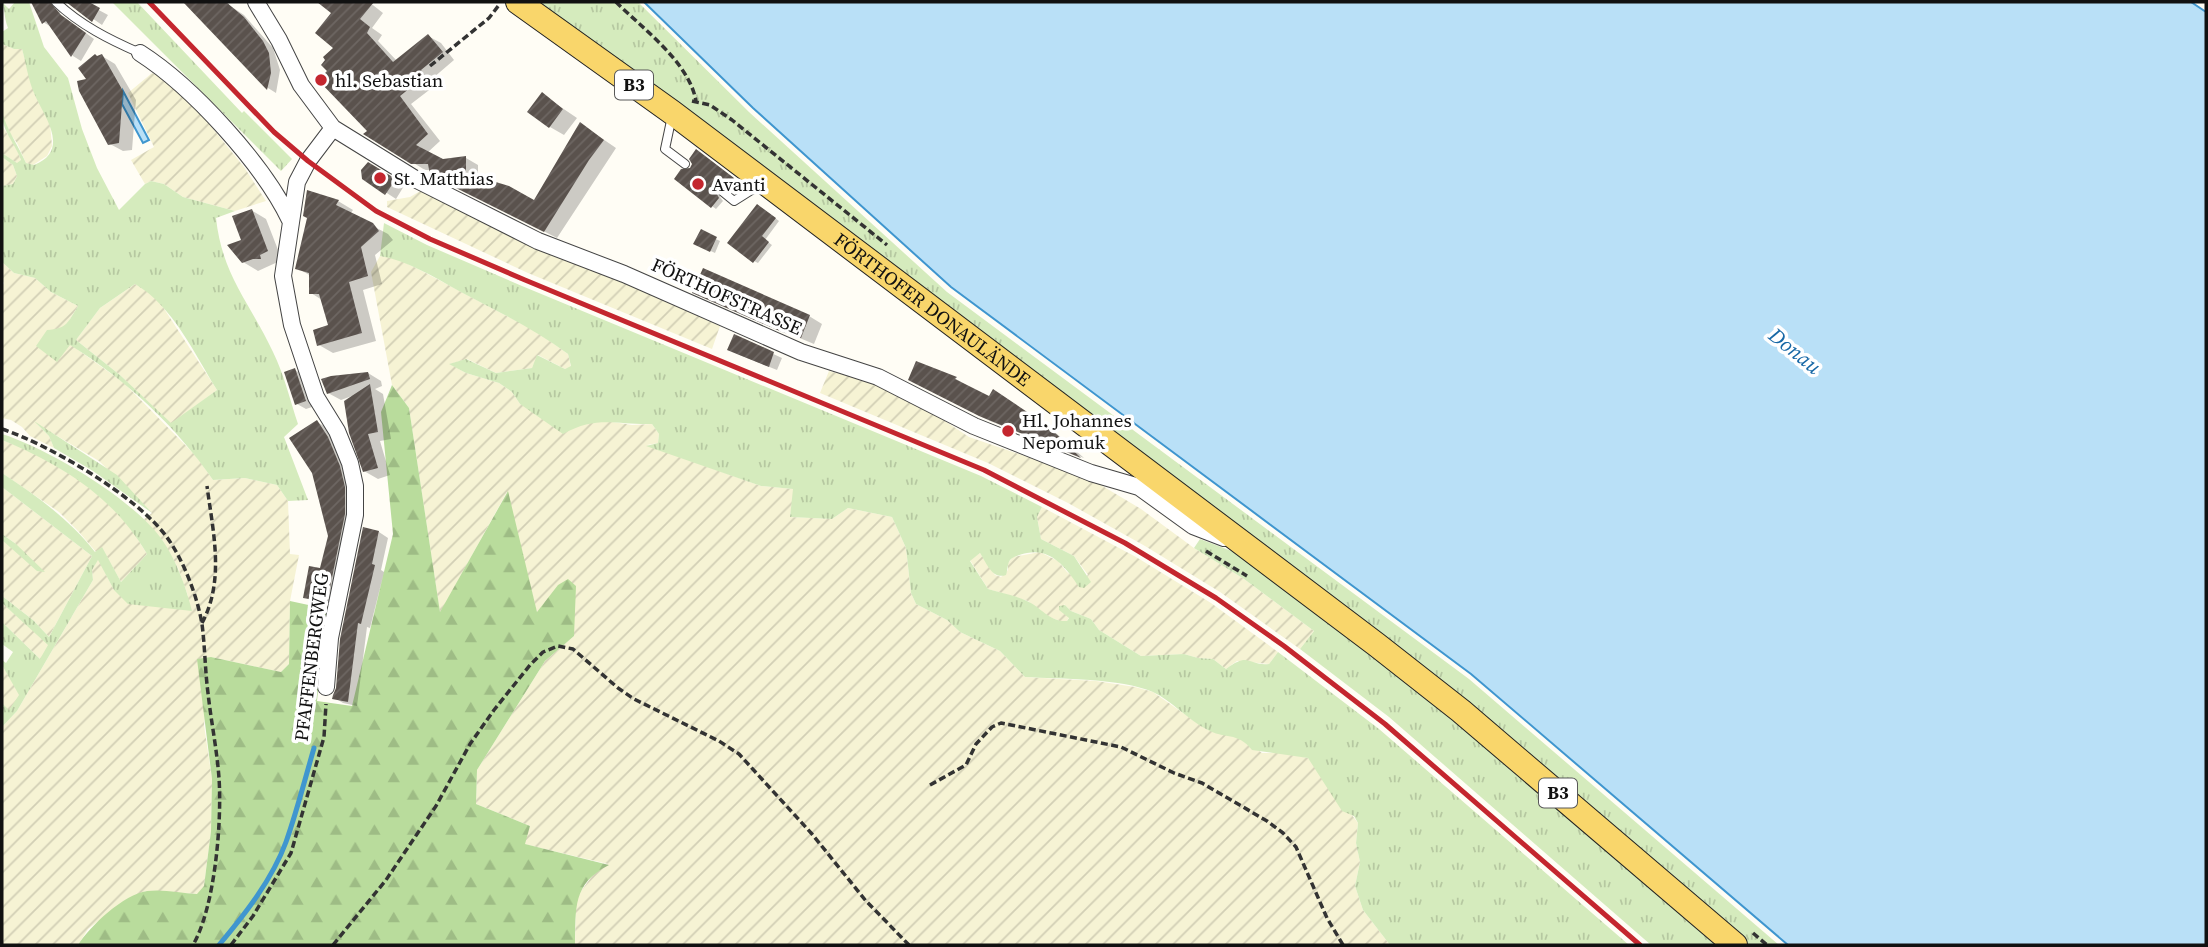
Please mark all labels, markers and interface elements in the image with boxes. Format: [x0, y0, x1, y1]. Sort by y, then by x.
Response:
place label: hl. Sebastian [335, 67, 443, 93]
road number: B3 [615, 70, 653, 100]
marker: hl. Sebastian [313, 72, 329, 88]
place label: St. Matthias [394, 165, 494, 191]
marker: St. Matthias [372, 170, 388, 186]
place label: Avanti [712, 171, 766, 197]
marker: Avanti [690, 176, 706, 192]
street label: FÖRTHOFER DONAULÄNDE [829, 226, 1036, 392]
street label: FÖRTHOFSTRASSE [648, 251, 806, 341]
water label: Donau [1762, 320, 1828, 381]
place label: Hl. Johannes Nepomuk [1022, 407, 1132, 455]
marker: Hl. Johannes Nepomuk [1000, 423, 1016, 439]
street label: PFAFFENBERGWEG [288, 571, 334, 743]
road number: B3 [1539, 778, 1577, 808]

